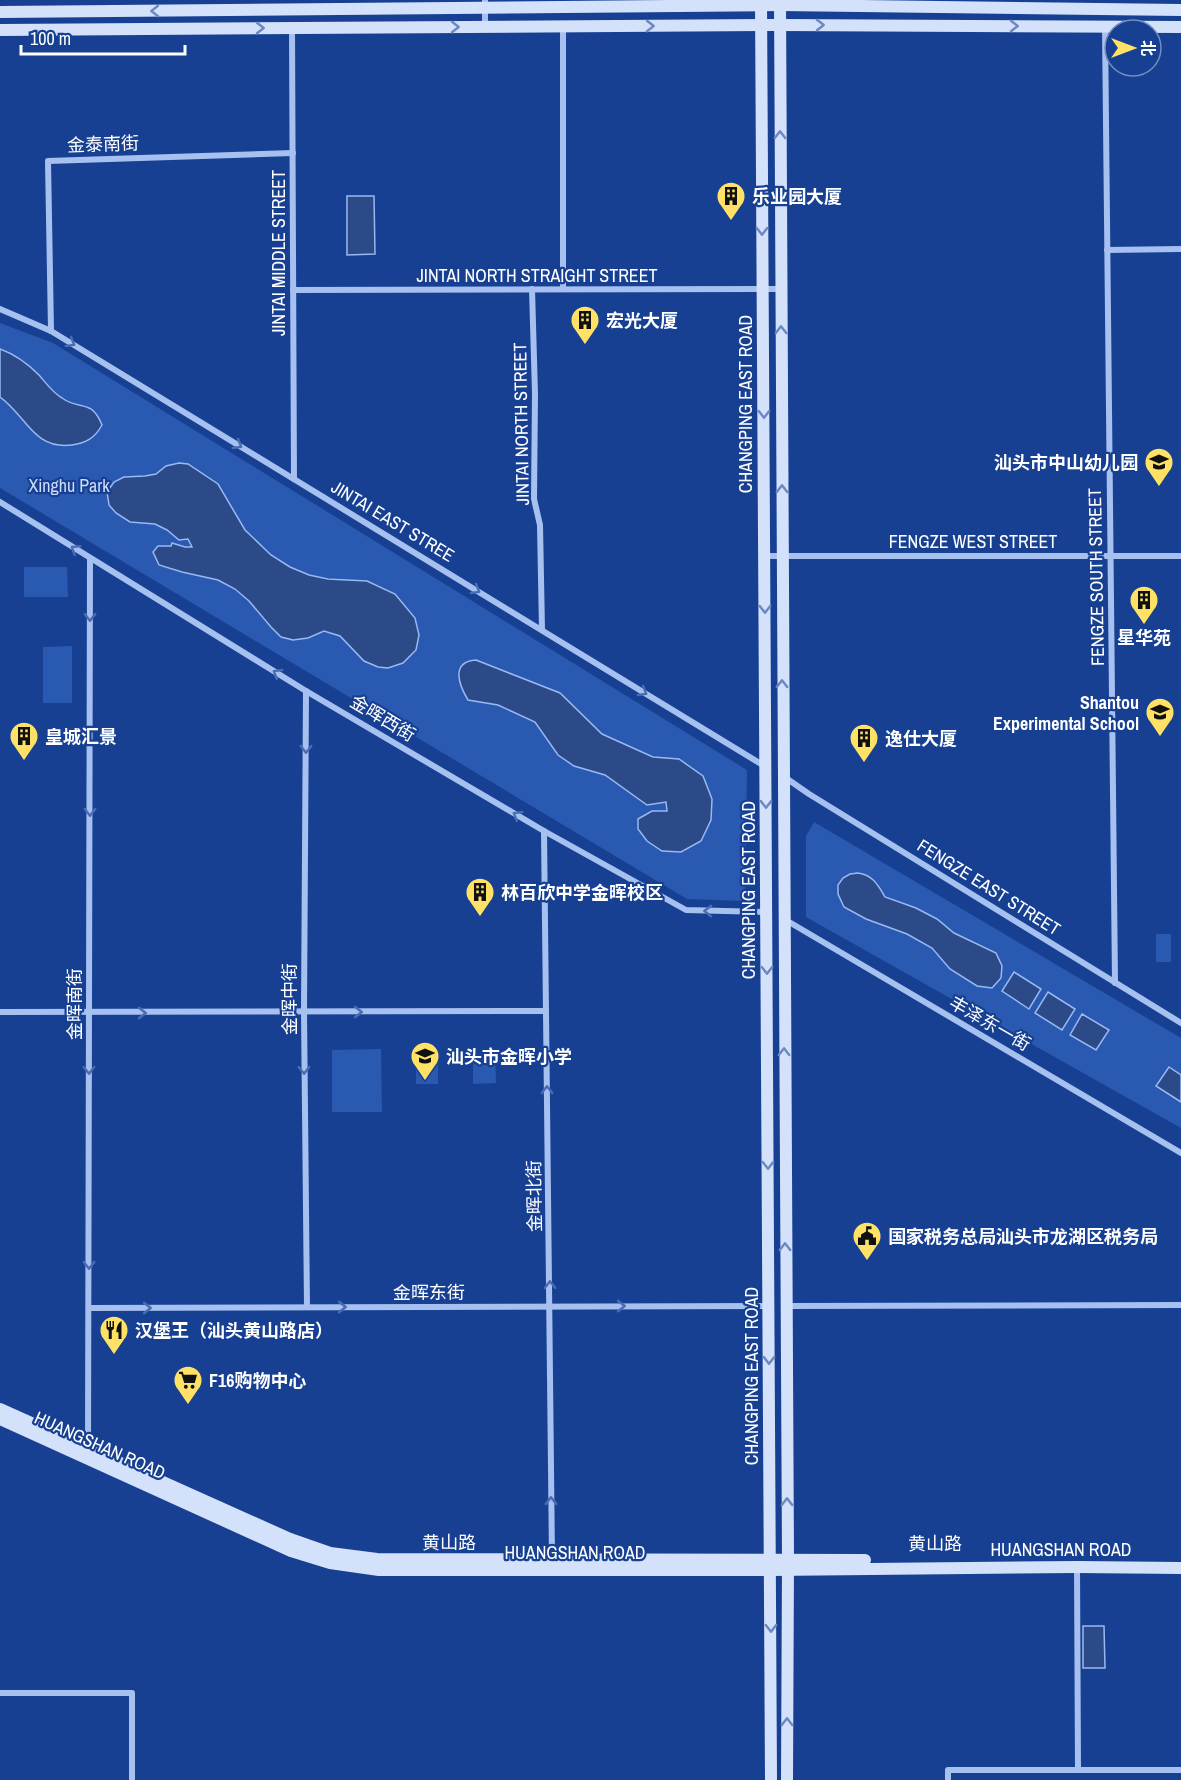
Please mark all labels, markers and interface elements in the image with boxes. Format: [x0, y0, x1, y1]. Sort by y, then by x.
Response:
one-way arrow [150, 5, 159, 17]
scale bar [21, 18, 184, 56]
north arrow [1103, 18, 1163, 78]
one-way arrow [815, 19, 824, 31]
one-way arrow [645, 20, 654, 32]
one-way arrow [1010, 20, 1019, 32]
one-way arrow [450, 21, 459, 33]
one-way arrow [255, 22, 264, 34]
text: 100 m [30, 26, 71, 51]
text: 北 [1137, 40, 1159, 56]
street label: 金泰南街 [67, 130, 139, 158]
one-way arrow [774, 131, 786, 140]
street label: JINTAI MIDDLE STREET [266, 170, 291, 336]
building icon: 乐业园大厦 [715, 180, 747, 222]
place label: 乐业园大厦 [752, 184, 842, 209]
one-way arrow [756, 226, 769, 235]
street label: JINTAI NORTH STRAIGHT STREET [416, 263, 658, 288]
building icon: 宏光大厦 [569, 304, 601, 346]
place label: 宏光大厦 [606, 308, 678, 333]
street label: CHANGPING EAST ROAD [733, 315, 758, 493]
one-way arrow [775, 326, 787, 335]
one-way arrow [65, 336, 75, 348]
street label: JINTAI NORTH STREET [507, 342, 535, 506]
one-way arrow [757, 409, 770, 418]
one-way arrow [232, 437, 242, 449]
school or university icon: 汕头市中山幼儿园 [1143, 446, 1175, 488]
place label: 汕头市中山幼儿园 [994, 450, 1138, 475]
park label: Xinghu Park [28, 473, 110, 498]
street label: JINTAI EAST STREE [327, 474, 459, 568]
one-way arrow [776, 485, 788, 494]
street label: FENGZE SOUTH STREET [1082, 488, 1110, 666]
street label: FENGZE WEST STREET [889, 529, 1057, 554]
one-way arrow [71, 545, 81, 557]
one-way arrow [470, 582, 480, 594]
building icon: 星华苑 [1128, 584, 1160, 626]
one-way arrow [759, 604, 771, 613]
one-way arrow [84, 613, 96, 622]
place label: 星华苑 [1117, 625, 1171, 650]
one-way arrow [273, 668, 283, 680]
one-way arrow [776, 680, 788, 689]
one-way arrow [636, 684, 647, 695]
street label: 金晖西街 [346, 689, 420, 747]
place label: Shantou Experimental School [993, 690, 1139, 736]
school or university icon: Shantou Experimental School [1144, 696, 1176, 738]
building icon: 皇城汇景 [8, 720, 40, 762]
building icon: 逸仕大厦 [848, 722, 880, 764]
place label: 皇城汇景 [45, 724, 117, 749]
place label: 逸仕大厦 [885, 726, 957, 751]
one-way arrow [300, 745, 312, 754]
one-way arrow [760, 799, 772, 808]
street label: CHANGPING EAST ROAD [736, 801, 761, 979]
one-way arrow [84, 808, 96, 817]
one-way arrow [513, 811, 523, 823]
street label: FENGZE EAST STREET [913, 833, 1065, 941]
building icon: 林百欣中学金晖校区 [464, 876, 496, 918]
place label: 林百欣中学金晖校区 [501, 880, 663, 905]
one-way arrow [703, 904, 712, 917]
street label: 金晖中街 [277, 963, 302, 1035]
one-way arrow [761, 966, 773, 975]
street label: 金晖南街 [62, 968, 87, 1040]
street label: 丰泽东一街 [945, 990, 1035, 1056]
one-way arrow [354, 1006, 363, 1018]
one-way arrow [138, 1007, 147, 1019]
school or university icon: 汕头市金晖小学 [409, 1040, 441, 1082]
place label: 汕头市金晖小学 [446, 1044, 572, 1069]
one-way arrow [778, 1048, 790, 1057]
one-way arrow [83, 1066, 95, 1075]
one-way arrow [298, 1066, 310, 1075]
one-way arrow [541, 1086, 553, 1095]
street label: 金晖北街 [521, 1160, 547, 1232]
one-way arrow [762, 1161, 774, 1170]
public building icon: 国家税务总局汕头市龙湖区税务局 [851, 1220, 883, 1262]
place label: 国家税务总局汕头市龙湖区税务局 [888, 1224, 1158, 1249]
one-way arrow [779, 1243, 791, 1252]
one-way arrow [83, 1261, 95, 1270]
street label: 金晖东街 [393, 1280, 465, 1305]
one-way arrow [543, 1281, 556, 1290]
street label: CHANGPING EAST ROAD [739, 1287, 764, 1465]
one-way arrow [617, 1300, 626, 1312]
one-way arrow [338, 1301, 347, 1313]
one-way arrow [143, 1302, 152, 1314]
restaurant icon: 汉堡王（汕头黄山路店） [98, 1314, 130, 1356]
place label: 汉堡王（汕头黄山路店） [135, 1318, 333, 1343]
one-way arrow [763, 1356, 775, 1365]
supermarket icon: F16购物中心 [172, 1364, 204, 1406]
place label: F16购物中心 [209, 1368, 306, 1393]
street label: HUANGSHAN ROAD [30, 1405, 170, 1485]
one-way arrow [545, 1497, 557, 1506]
one-way arrow [781, 1497, 793, 1506]
street label: 黄山路 [422, 1530, 476, 1555]
street label: 黄山路 [908, 1531, 962, 1556]
street label: HUANGSHAN ROAD [990, 1537, 1132, 1562]
street label: HUANGSHAN ROAD [504, 1540, 646, 1565]
one-way arrow [765, 1624, 777, 1633]
one-way arrow [781, 1717, 793, 1726]

